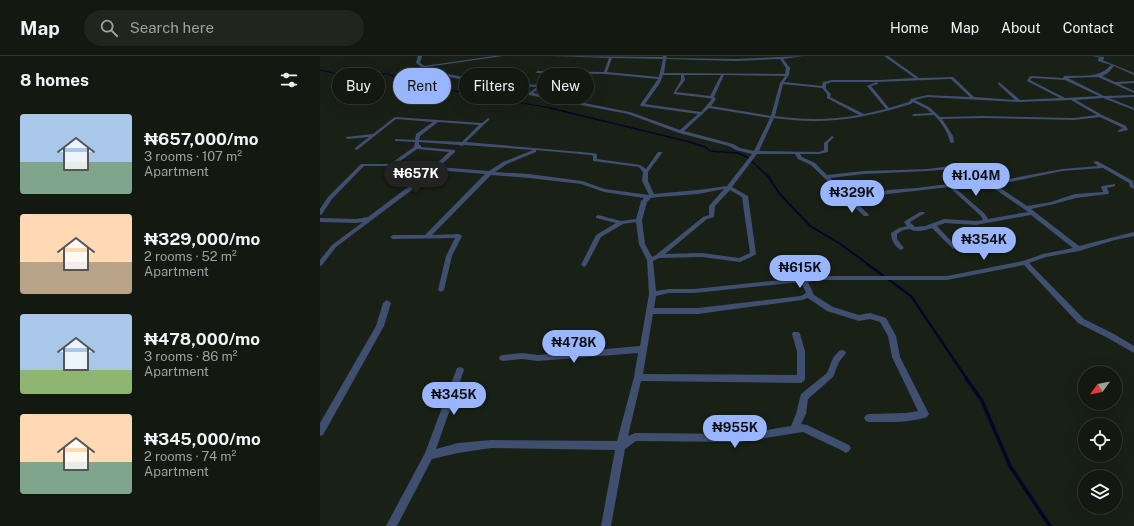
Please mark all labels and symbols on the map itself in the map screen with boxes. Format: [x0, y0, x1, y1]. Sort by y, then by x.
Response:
pin: ₦657K [388, 161, 444, 195]
pin: ₦1.04M [943, 163, 1009, 197]
pin: ₦329K [824, 180, 880, 214]
pin: ₦354K [956, 227, 1012, 261]
pin: ₦615K [772, 255, 828, 289]
pin: ₦478K [546, 330, 602, 364]
north arrow [1078, 366, 1122, 410]
pin: ₦345K [426, 382, 482, 416]
pin: ₦955K [707, 415, 763, 449]

